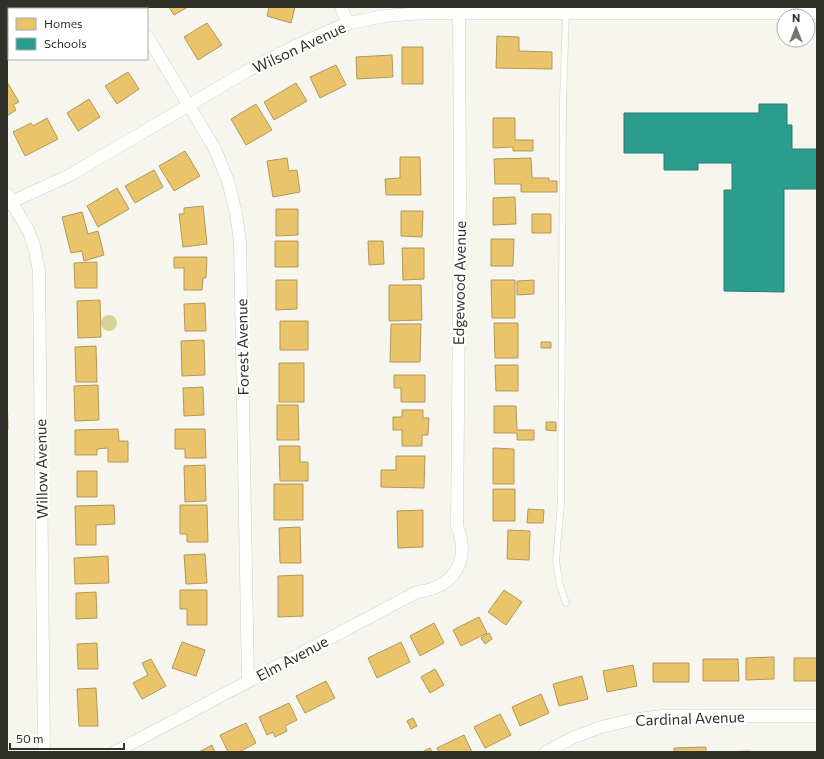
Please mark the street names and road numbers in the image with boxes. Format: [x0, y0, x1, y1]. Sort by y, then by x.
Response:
street label: Wilson Avenue [250, 18, 348, 76]
street label: Edgewood Avenue [449, 221, 469, 345]
street label: Forest Avenue [232, 298, 252, 396]
street label: Willow Avenue [31, 419, 51, 519]
street label: Elm Avenue [253, 632, 331, 684]
street label: Cardinal Avenue [635, 707, 745, 729]

